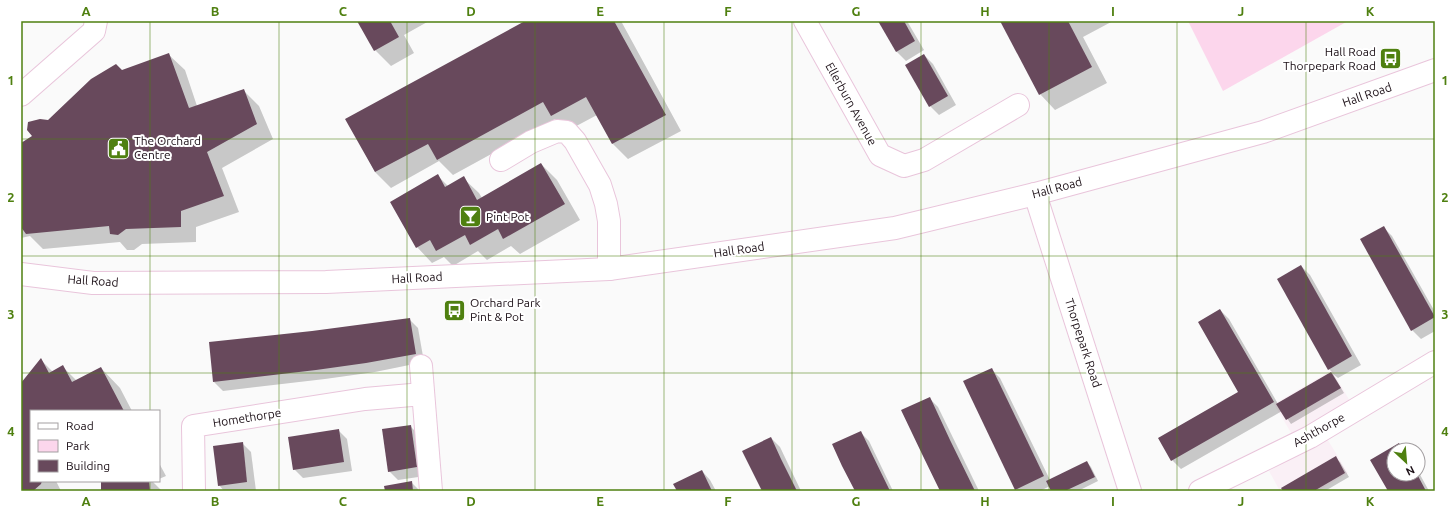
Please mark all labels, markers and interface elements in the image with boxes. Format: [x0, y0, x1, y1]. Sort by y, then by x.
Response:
text: A [81, 4, 91, 18]
text: B [211, 4, 220, 18]
text: C [339, 4, 348, 18]
text: D [466, 4, 476, 18]
text: E [596, 4, 604, 18]
text: F [724, 4, 732, 18]
text: G [852, 4, 861, 18]
text: H [980, 4, 990, 18]
text: I [1111, 4, 1115, 18]
text: J [1238, 4, 1244, 18]
text: K [1366, 4, 1375, 18]
place label: Hall Road Thorpepark Road [1283, 45, 1376, 72]
bus stop icon: Hall Road Thorpepark Road [1378, 46, 1404, 72]
street label: Ellerburn Avenue [823, 60, 880, 147]
text: 1 [7, 73, 15, 87]
text: 1 [1441, 73, 1449, 87]
street label: Hall Road [1340, 80, 1393, 109]
place label: The Orchard Centre [134, 134, 201, 161]
public building icon: The Orchard Centre [105, 135, 131, 161]
street label: Hall Road [1030, 175, 1083, 200]
text: 2 [7, 190, 15, 204]
text: 2 [1441, 190, 1449, 204]
bar icon: Pint Pot [458, 204, 484, 230]
place label: Pint Pot [486, 210, 529, 223]
street label: Hall Road [713, 240, 765, 260]
street label: Hall Road [391, 270, 443, 285]
street label: Hall Road [67, 272, 119, 289]
place label: Orchard Park Pint & Pot [470, 296, 541, 323]
bus stop icon: Orchard Park Pint & Pot [442, 297, 468, 323]
street label: Thorpepark Road [1063, 297, 1104, 389]
text: 3 [7, 307, 15, 321]
text: 3 [1441, 307, 1449, 321]
street label: Homethorpe [212, 406, 282, 429]
legend [30, 410, 160, 482]
street label: Ashthorpe [1291, 410, 1347, 449]
text: Road [66, 419, 94, 432]
text: 4 [7, 424, 15, 438]
text: 4 [1441, 424, 1449, 438]
text: Park [66, 439, 90, 452]
north arrow [1386, 442, 1426, 482]
text: Building [66, 459, 110, 472]
text: N [1404, 464, 1417, 478]
text: A [81, 494, 91, 508]
text: B [211, 494, 220, 508]
text: C [339, 494, 348, 508]
text: D [466, 494, 476, 508]
text: E [596, 494, 604, 508]
text: F [724, 494, 732, 508]
text: G [852, 494, 861, 508]
text: H [980, 494, 990, 508]
text: I [1111, 494, 1115, 508]
text: J [1238, 494, 1244, 508]
text: K [1366, 494, 1375, 508]

